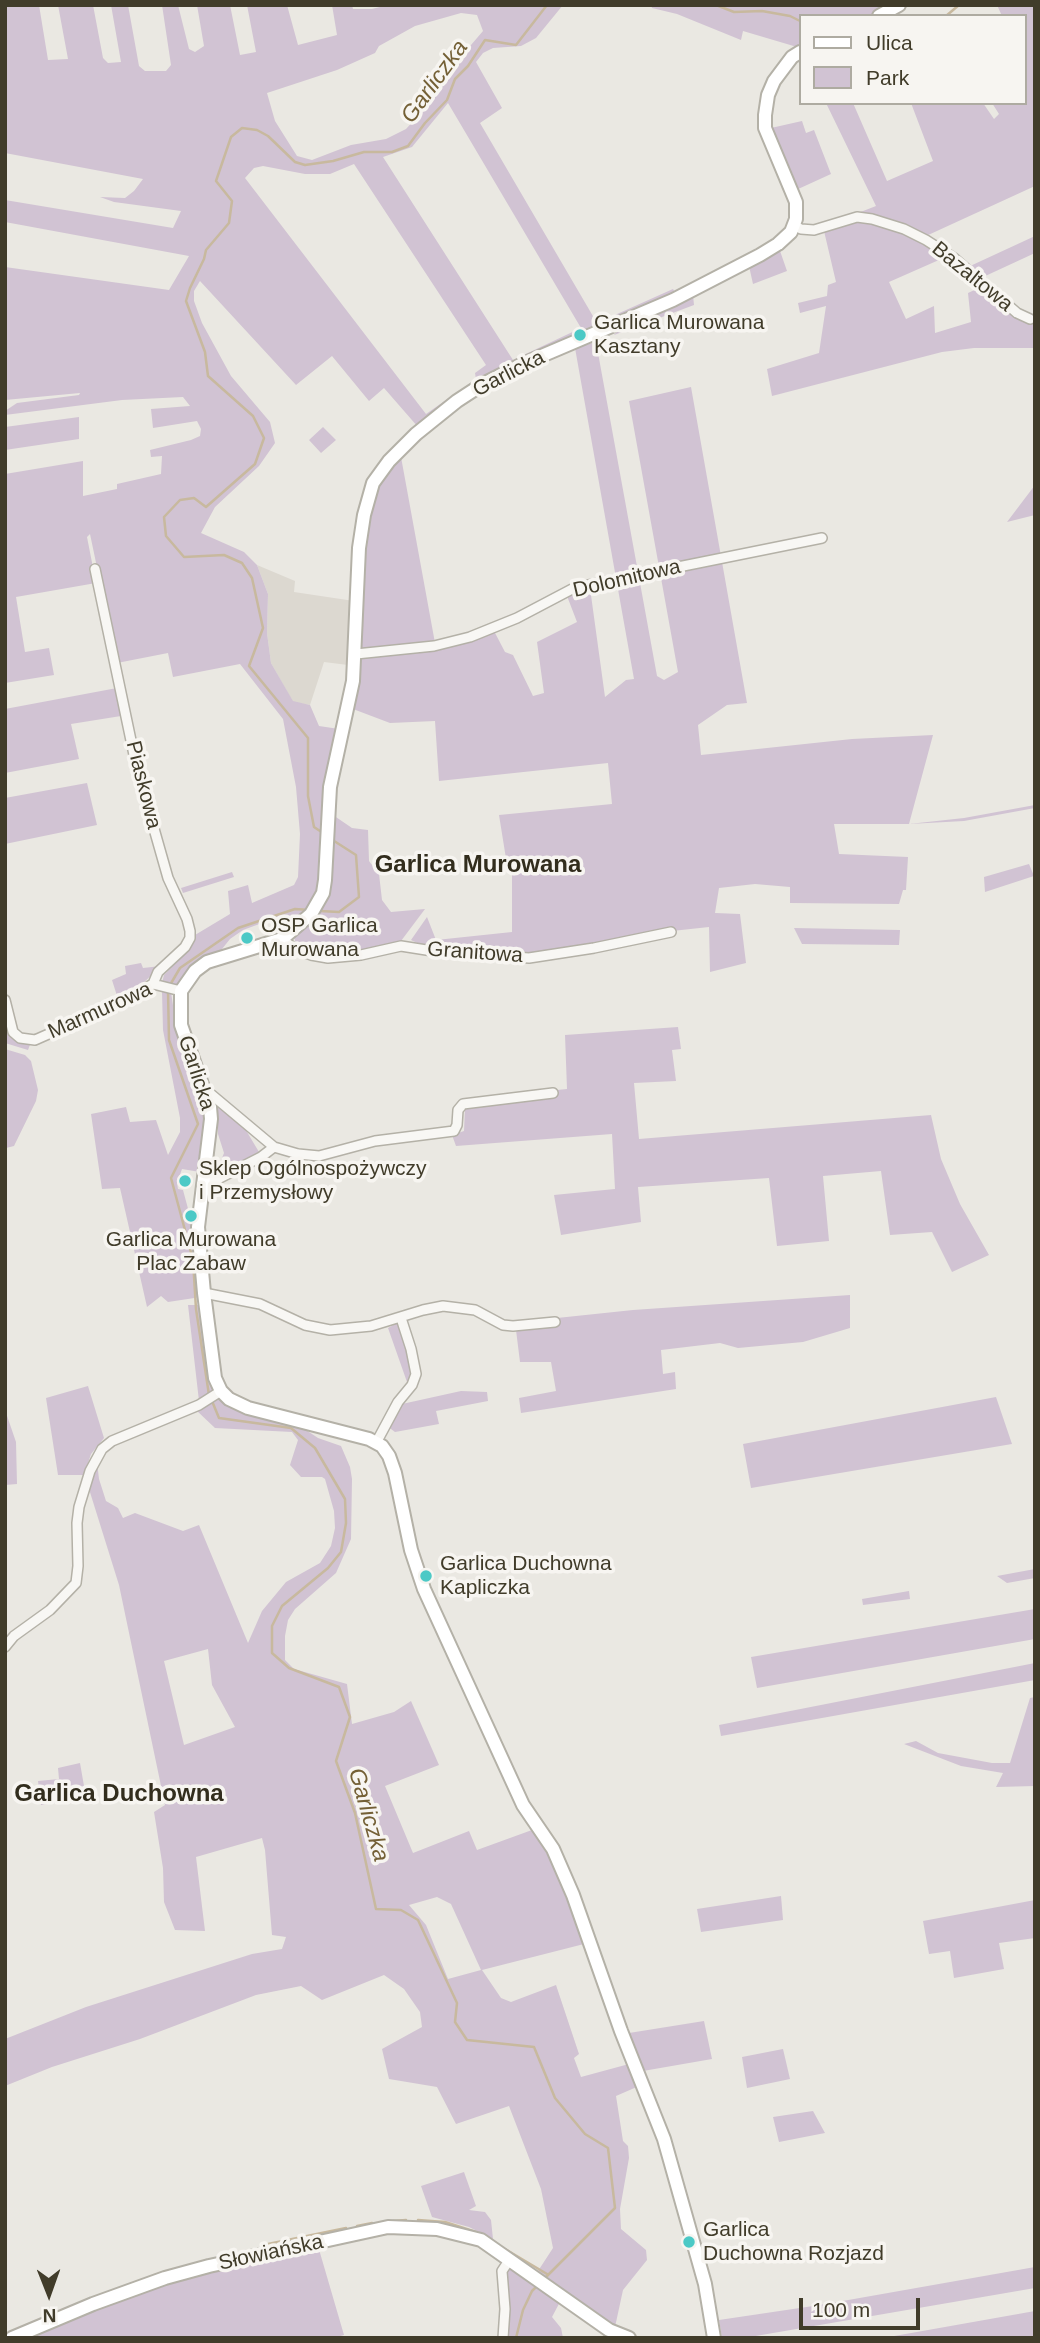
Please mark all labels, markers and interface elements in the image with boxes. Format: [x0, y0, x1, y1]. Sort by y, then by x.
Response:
legend [799, 14, 1026, 105]
text: Ulica [866, 31, 913, 54]
water label: Garliczka [396, 35, 474, 129]
text: Park [866, 66, 909, 89]
street label: Bazaltowa [926, 237, 1018, 317]
place label: Garlica Murowana Kasztany [594, 310, 764, 360]
marker: Garlica Murowana Kasztany [572, 327, 588, 343]
street label: Garlicka [469, 345, 549, 403]
street label: Dolomitowa [571, 554, 683, 604]
street label: Piaskowa [120, 738, 166, 832]
district label: Garlica Murowana [375, 851, 581, 879]
place label: OSP Garlica Murowana [261, 913, 378, 963]
marker: OSP Garlica Murowana [239, 930, 255, 946]
street label: Granitowa [426, 937, 524, 969]
street label: Marmurowa [44, 977, 156, 1045]
street label: Garlicka [172, 1032, 220, 1114]
place label: Sklep Ogólnospożywczy i Przemysłowy [199, 1156, 427, 1206]
marker: Sklep Ogólnospożywczy i Przemysłowy [177, 1173, 193, 1189]
marker: Garlica Murowana Plac Zabaw [183, 1208, 199, 1224]
place label: Garlica Murowana Plac Zabaw [106, 1227, 276, 1277]
place label: Garlica Duchowna Kapliczka [440, 1551, 612, 1601]
marker: Garlica Duchowna Kapliczka [418, 1568, 434, 1584]
water label: Garliczka [342, 1765, 394, 1865]
district label: Garlica Duchowna [14, 1780, 224, 1808]
place label: Garlica Duchowna Rozjazd [703, 2217, 884, 2267]
street label: Słowiańska [216, 2230, 326, 2276]
marker: Garlica Duchowna Rozjazd [681, 2234, 697, 2250]
north arrow [14, 2259, 84, 2329]
scale bar [802, 2284, 923, 2328]
text: 100 m [812, 2298, 870, 2321]
text: N [42, 2305, 56, 2326]

